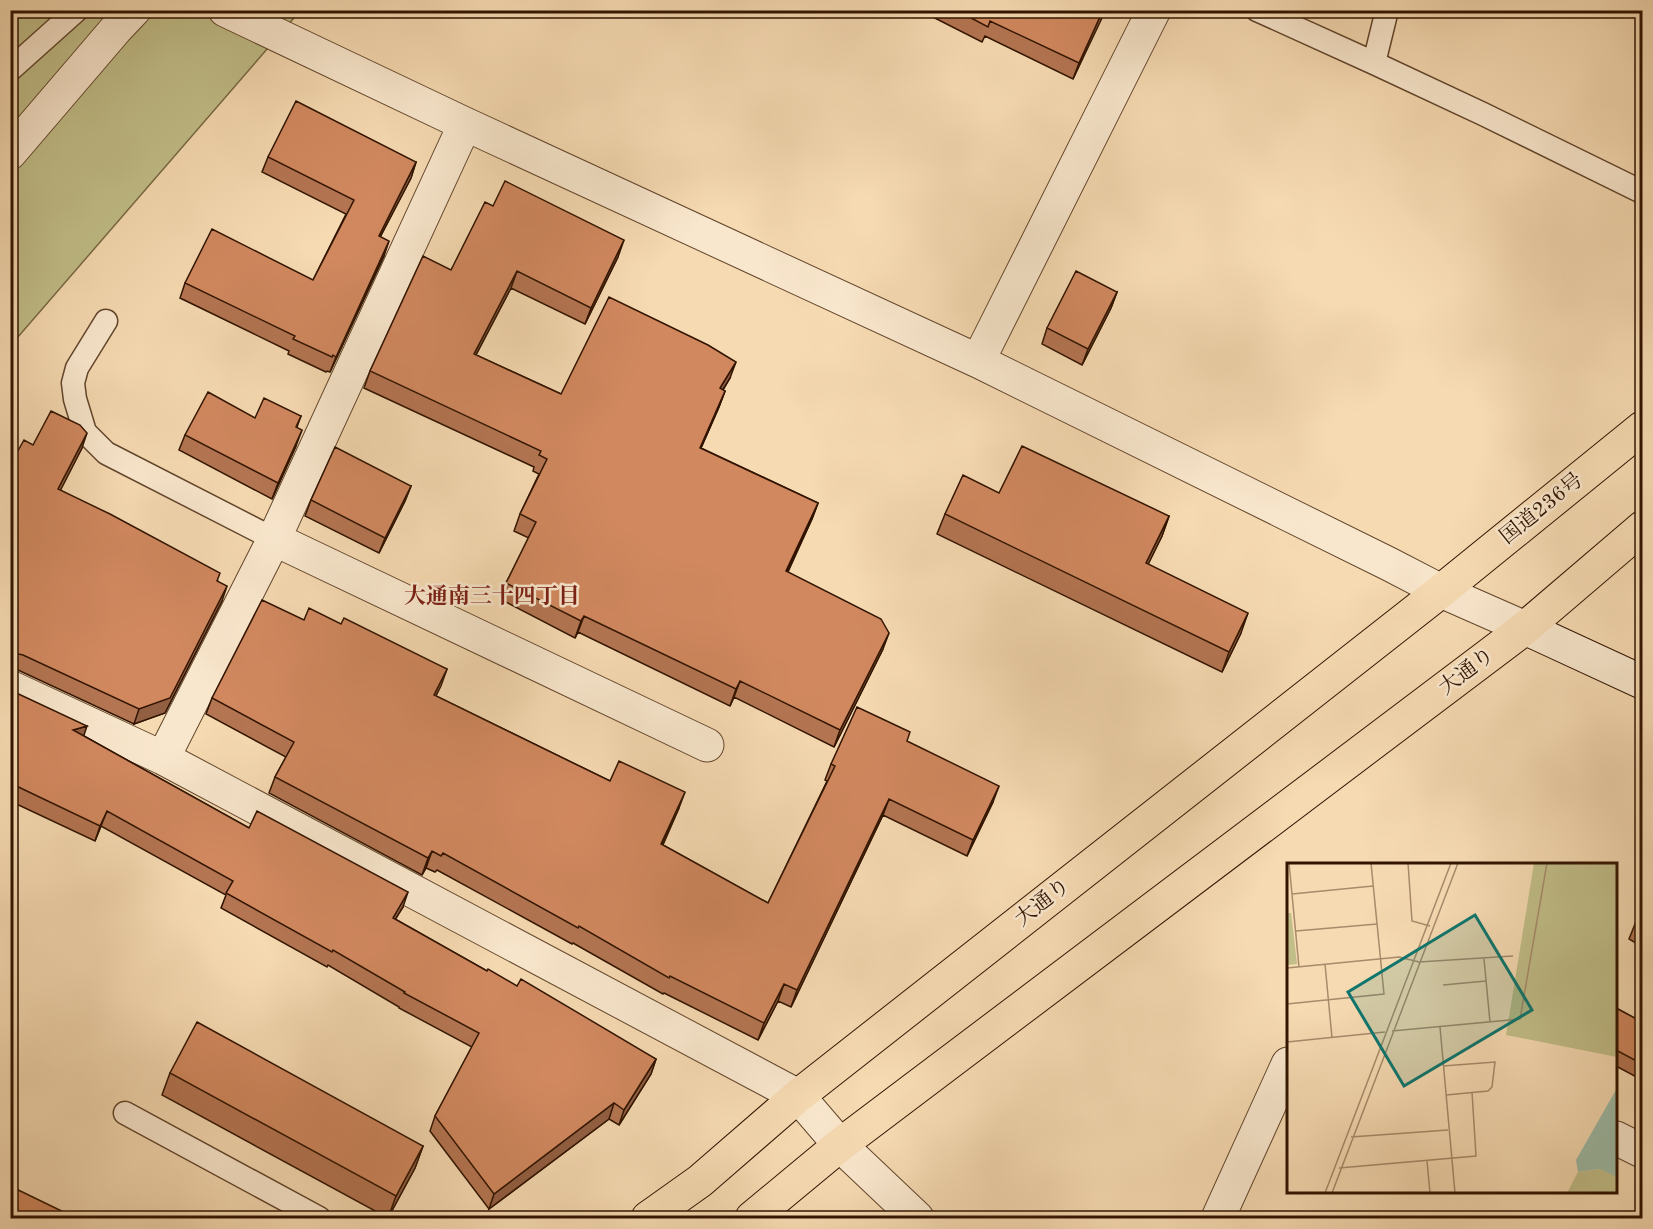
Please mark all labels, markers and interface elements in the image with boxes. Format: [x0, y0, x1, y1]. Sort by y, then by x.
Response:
street label: 国道236号 [1495, 468, 1587, 548]
district label: 大通南三十四丁目 [404, 584, 580, 608]
street label: 大通り [1434, 643, 1498, 699]
inset map [1287, 863, 1617, 1193]
street label: 大通り [1010, 874, 1074, 931]

